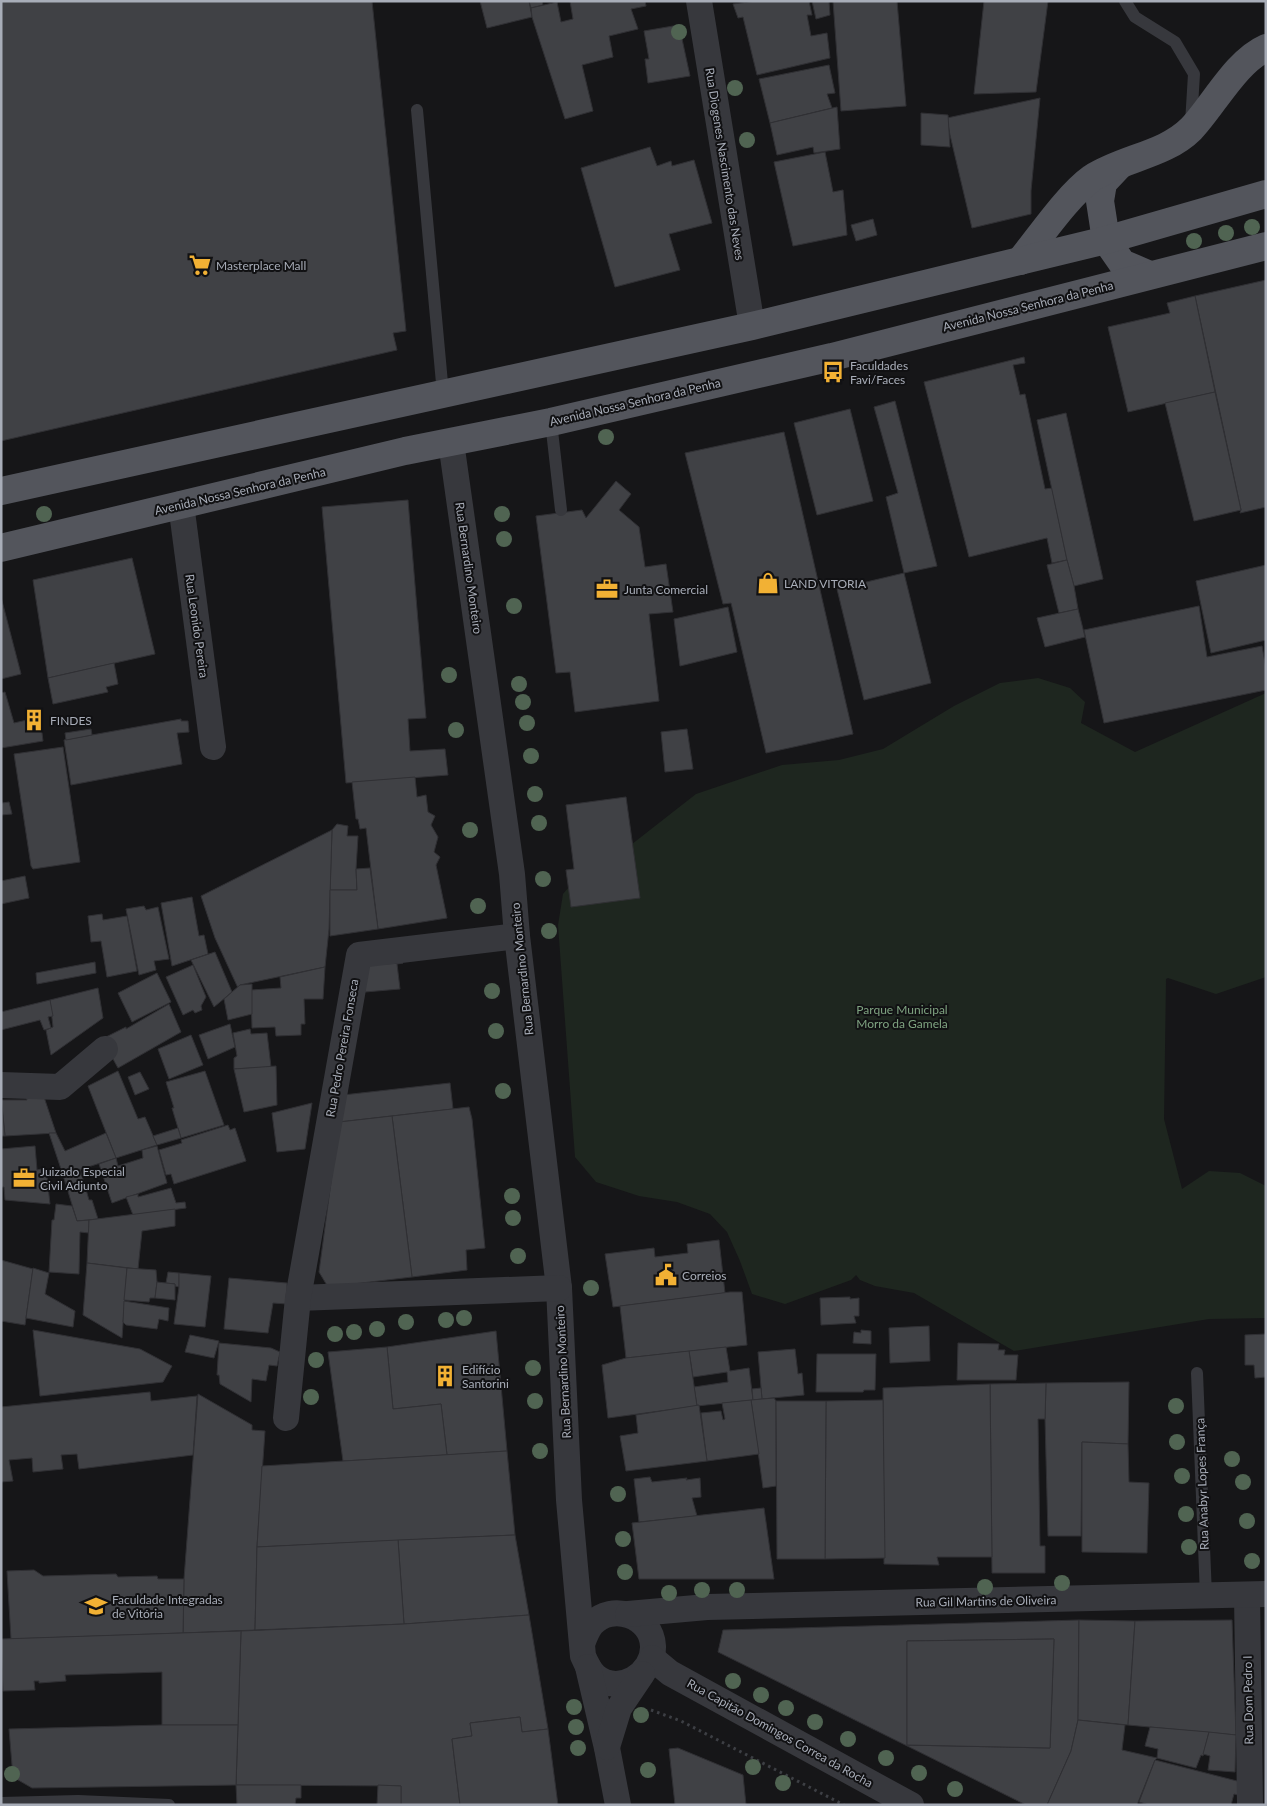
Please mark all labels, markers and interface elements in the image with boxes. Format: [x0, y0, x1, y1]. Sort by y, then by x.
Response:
street label: Rua Diogenes Nascimento das Neves [702, 67, 748, 261]
supermarket icon: Masterplace Mall [187, 252, 213, 278]
place label: Masterplace Mall [216, 258, 306, 273]
street label: Avenida Nossa Senhora da Penha [941, 278, 1115, 334]
place label: Faculdades Favi/Faces [850, 358, 908, 387]
bus stop icon: Faculdades Favi/Faces [820, 359, 846, 385]
street label: Avenida Nossa Senhora da Penha [548, 375, 722, 429]
street label: Avenida Nossa Senhora da Penha [153, 464, 327, 518]
street label: Rua Bernardino Monteiro [452, 501, 486, 635]
shop icon: LAND VITORIA [755, 570, 781, 596]
street label: Rua Leonido Pereira [182, 573, 212, 679]
office icon: Junta Comercial [594, 576, 620, 602]
place label: LAND VITORIA [784, 576, 867, 591]
place label: Junta Comercial [624, 582, 708, 597]
building icon: FINDES [21, 707, 47, 733]
place label: FINDES [50, 713, 92, 728]
street label: Rua Bernardino Monteiro [508, 902, 536, 1036]
street label: Rua Pedro Pereira Fonseca [322, 978, 362, 1118]
park label: Parque Municipal Morro da Gamela [856, 1002, 948, 1031]
place label: Juizado Especial Civil Adjunto [40, 1164, 125, 1193]
office icon: Juizado Especial Civil Adjunto [11, 1165, 37, 1191]
public building icon: Correios [653, 1262, 679, 1288]
place label: Correios [682, 1268, 726, 1283]
street label: Rua Bernardino Monteiro [552, 1305, 574, 1439]
place label: Edifício Santorini [462, 1362, 509, 1391]
building icon: Edifício Santorini [432, 1363, 458, 1389]
street label: Rua Anabyr Lopes França [1192, 1418, 1212, 1550]
place label: Faculdade Integradas de Vitória [112, 1592, 223, 1621]
street label: Rua Gil Martins de Oliveira [915, 1592, 1057, 1610]
school or university icon: Faculdade Integradas de Vitória [83, 1593, 109, 1619]
street label: Rua Dom Pedro I [1240, 1655, 1256, 1745]
street label: Rua Capitão Domingos Correa da Rocha [685, 1676, 875, 1790]

